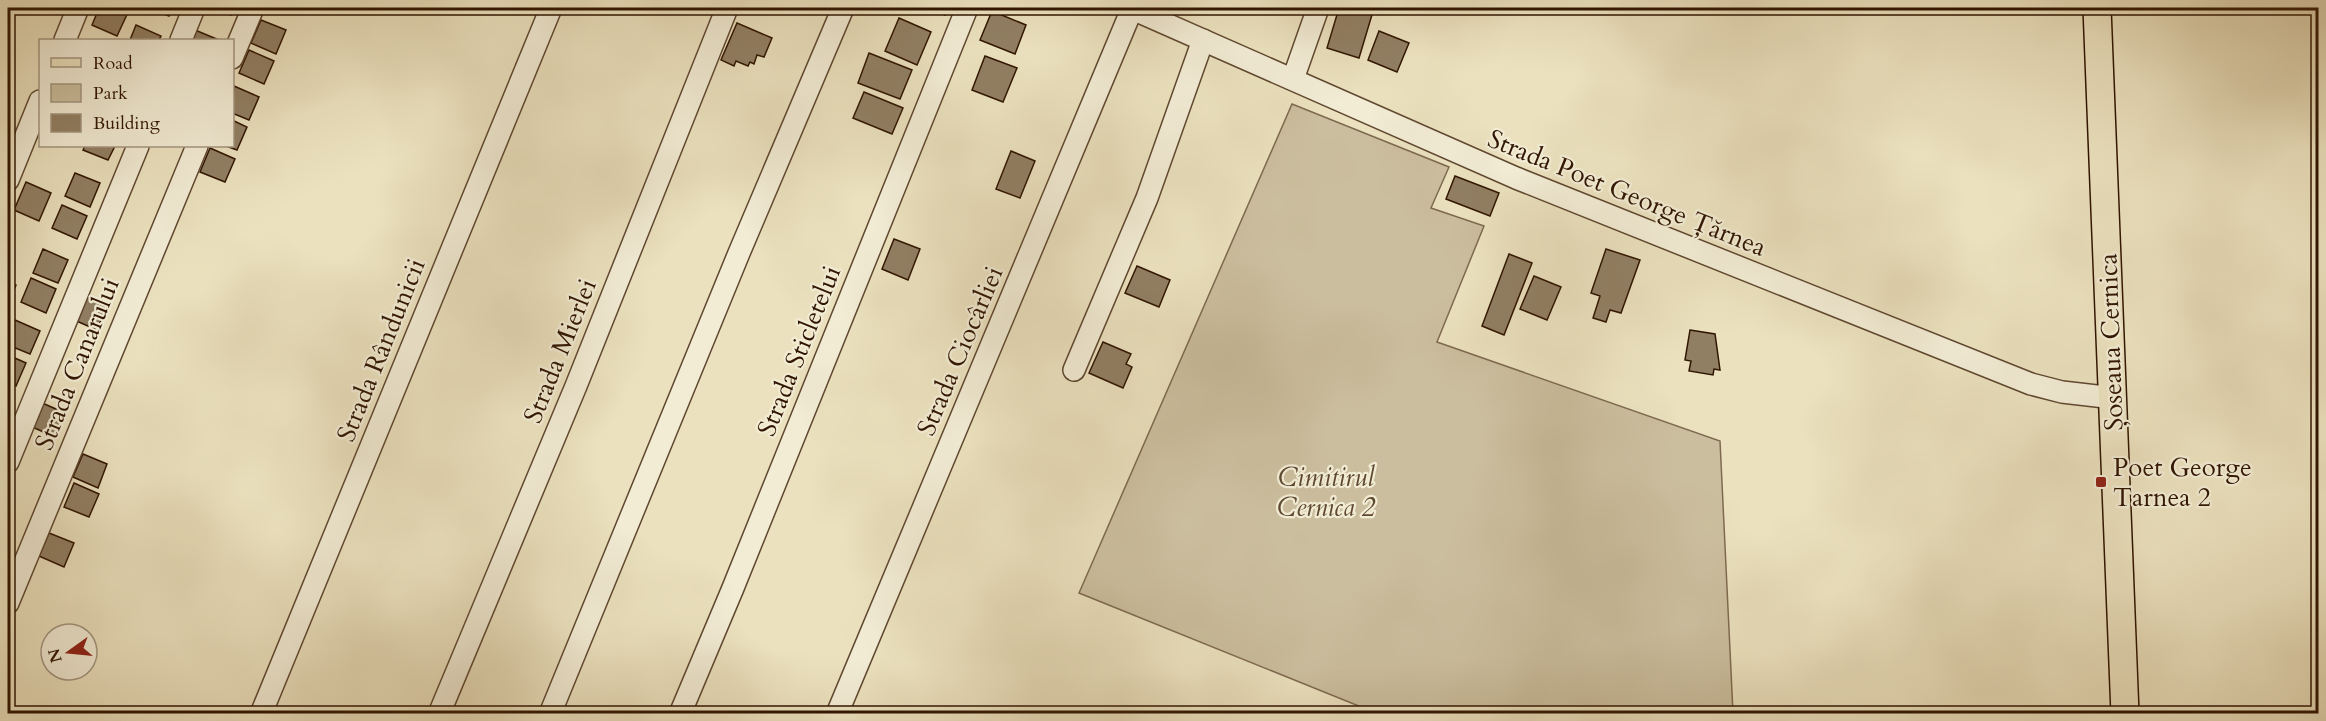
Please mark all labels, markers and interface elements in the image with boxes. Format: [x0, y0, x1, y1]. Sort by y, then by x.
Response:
legend [39, 39, 234, 147]
text: Road [93, 51, 133, 76]
text: Park [93, 81, 128, 106]
text: Building [93, 111, 161, 136]
street label: Strada Poet George Țărnea [1483, 121, 1771, 265]
street label: Strada Rândunicii [328, 253, 434, 447]
street label: Șoseaua Cernica [2090, 253, 2132, 431]
street label: Strada Sticletelui [749, 261, 849, 441]
street label: Strada Ciocârliei [909, 261, 1011, 441]
street label: Strada Canarului [26, 273, 128, 455]
street label: Strada Mierlei [515, 274, 605, 428]
place label: Poet George Tarnea 2 [2113, 450, 2252, 515]
park label: Cimitirul Cernica 2 [1277, 460, 1376, 525]
marker: Poet George Tarnea 2 [2094, 475, 2108, 489]
north arrow [39, 622, 99, 682]
text: N [43, 646, 68, 665]

